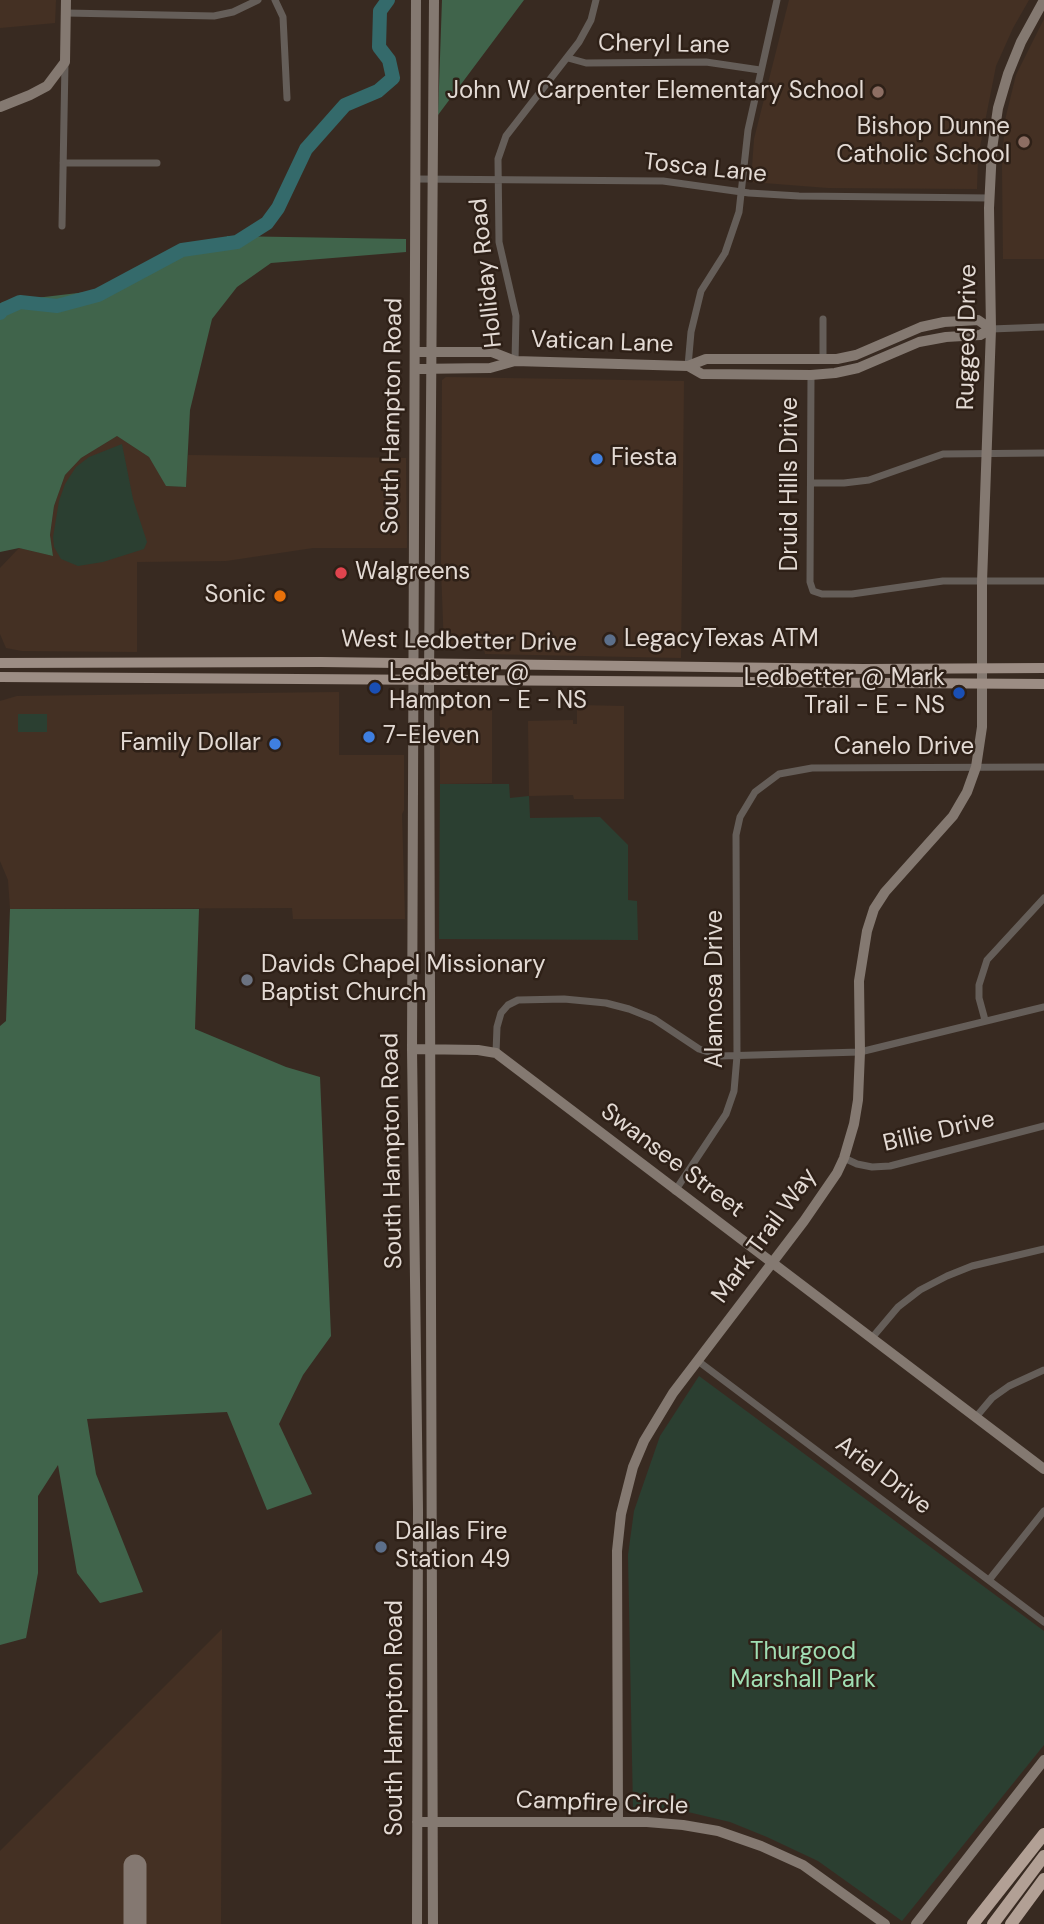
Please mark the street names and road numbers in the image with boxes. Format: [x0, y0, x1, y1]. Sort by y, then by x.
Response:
street label: Cheryl Lane [598, 29, 730, 61]
street label: Tosca Lane [642, 148, 768, 190]
street label: Holliday Road [465, 197, 509, 349]
street label: Rugged Drive [952, 264, 984, 410]
street label: South Hampton Road [377, 298, 409, 534]
street label: Vatican Lane [530, 326, 674, 360]
street label: Druid Hills Drive [777, 397, 805, 571]
street label: West Ledbetter Drive [341, 626, 577, 658]
street label: Canelo Drive [834, 734, 974, 762]
street label: Alamosa Drive [702, 910, 730, 1068]
street label: South Hampton Road [377, 1033, 409, 1269]
street label: Swansee Street [595, 1098, 749, 1224]
street label: Billie Drive [880, 1105, 998, 1159]
street label: Mark Trail Way [706, 1163, 824, 1309]
street label: Ariel Drive [829, 1431, 937, 1521]
street label: South Hampton Road [382, 1600, 410, 1836]
street label: Campfire Circle [515, 1787, 689, 1821]

